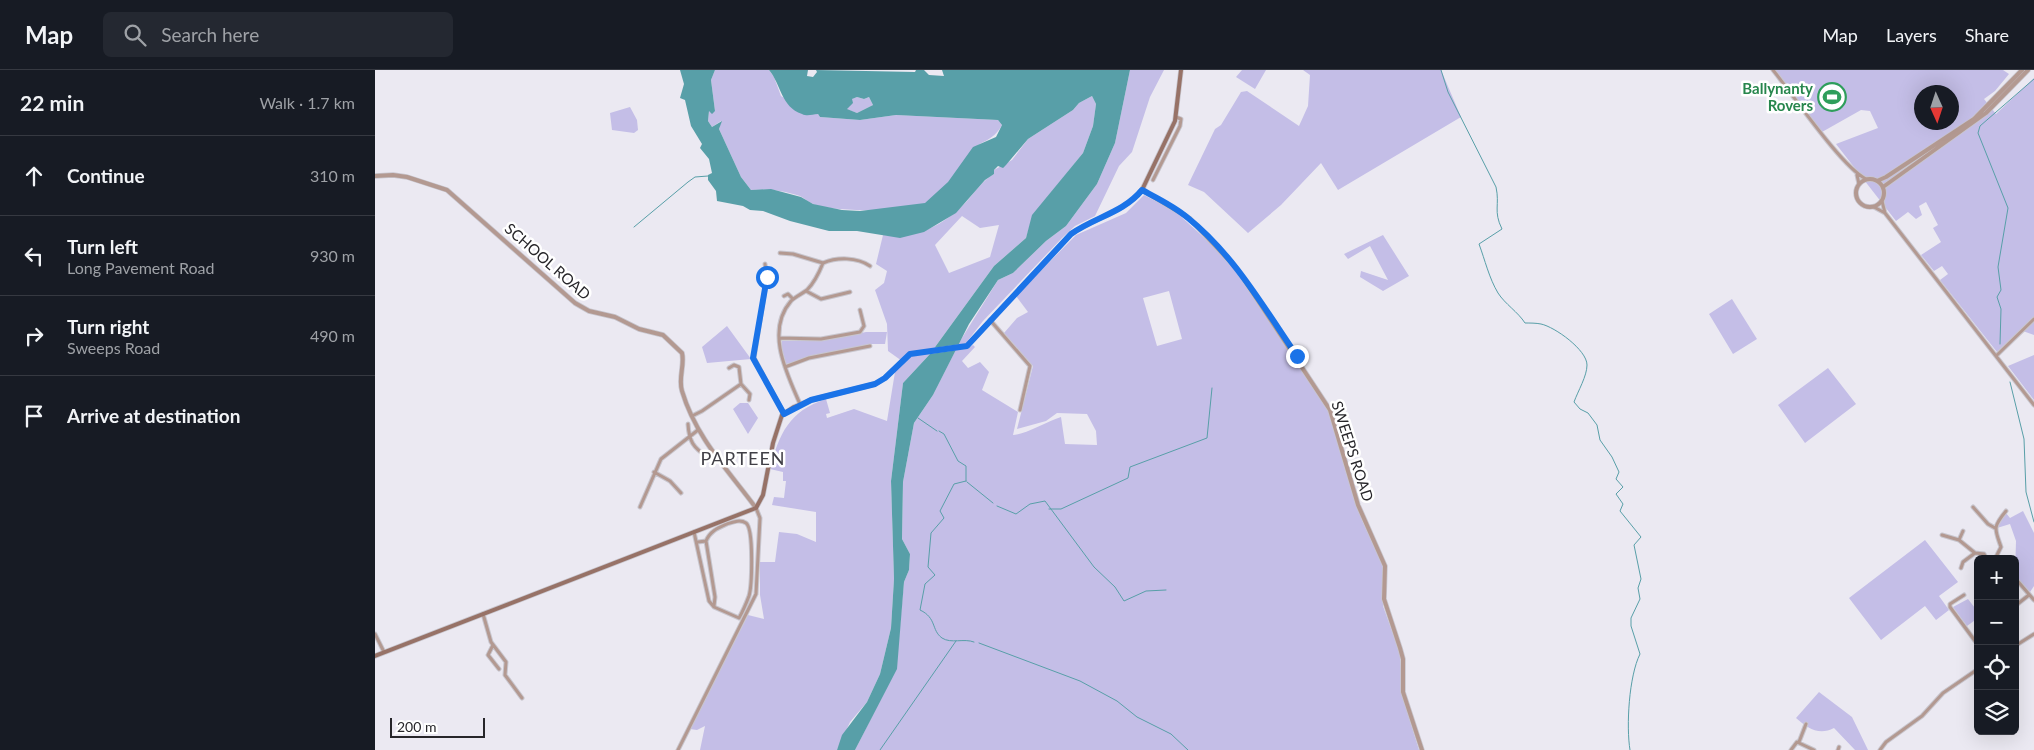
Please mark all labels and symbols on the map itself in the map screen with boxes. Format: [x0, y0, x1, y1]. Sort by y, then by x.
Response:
place label: Ballynanty Rovers [1742, 79, 1813, 114]
sports icon: Ballynanty Rovers [1817, 82, 1847, 112]
north arrow [1914, 85, 1959, 130]
street label: SCHOOL ROAD [502, 219, 594, 303]
route start [756, 266, 779, 289]
route end [1286, 345, 1309, 368]
street label: SWEEPS ROAD [1328, 399, 1378, 503]
district label: PARTEEN [700, 447, 786, 469]
scale bar [390, 715, 485, 738]

